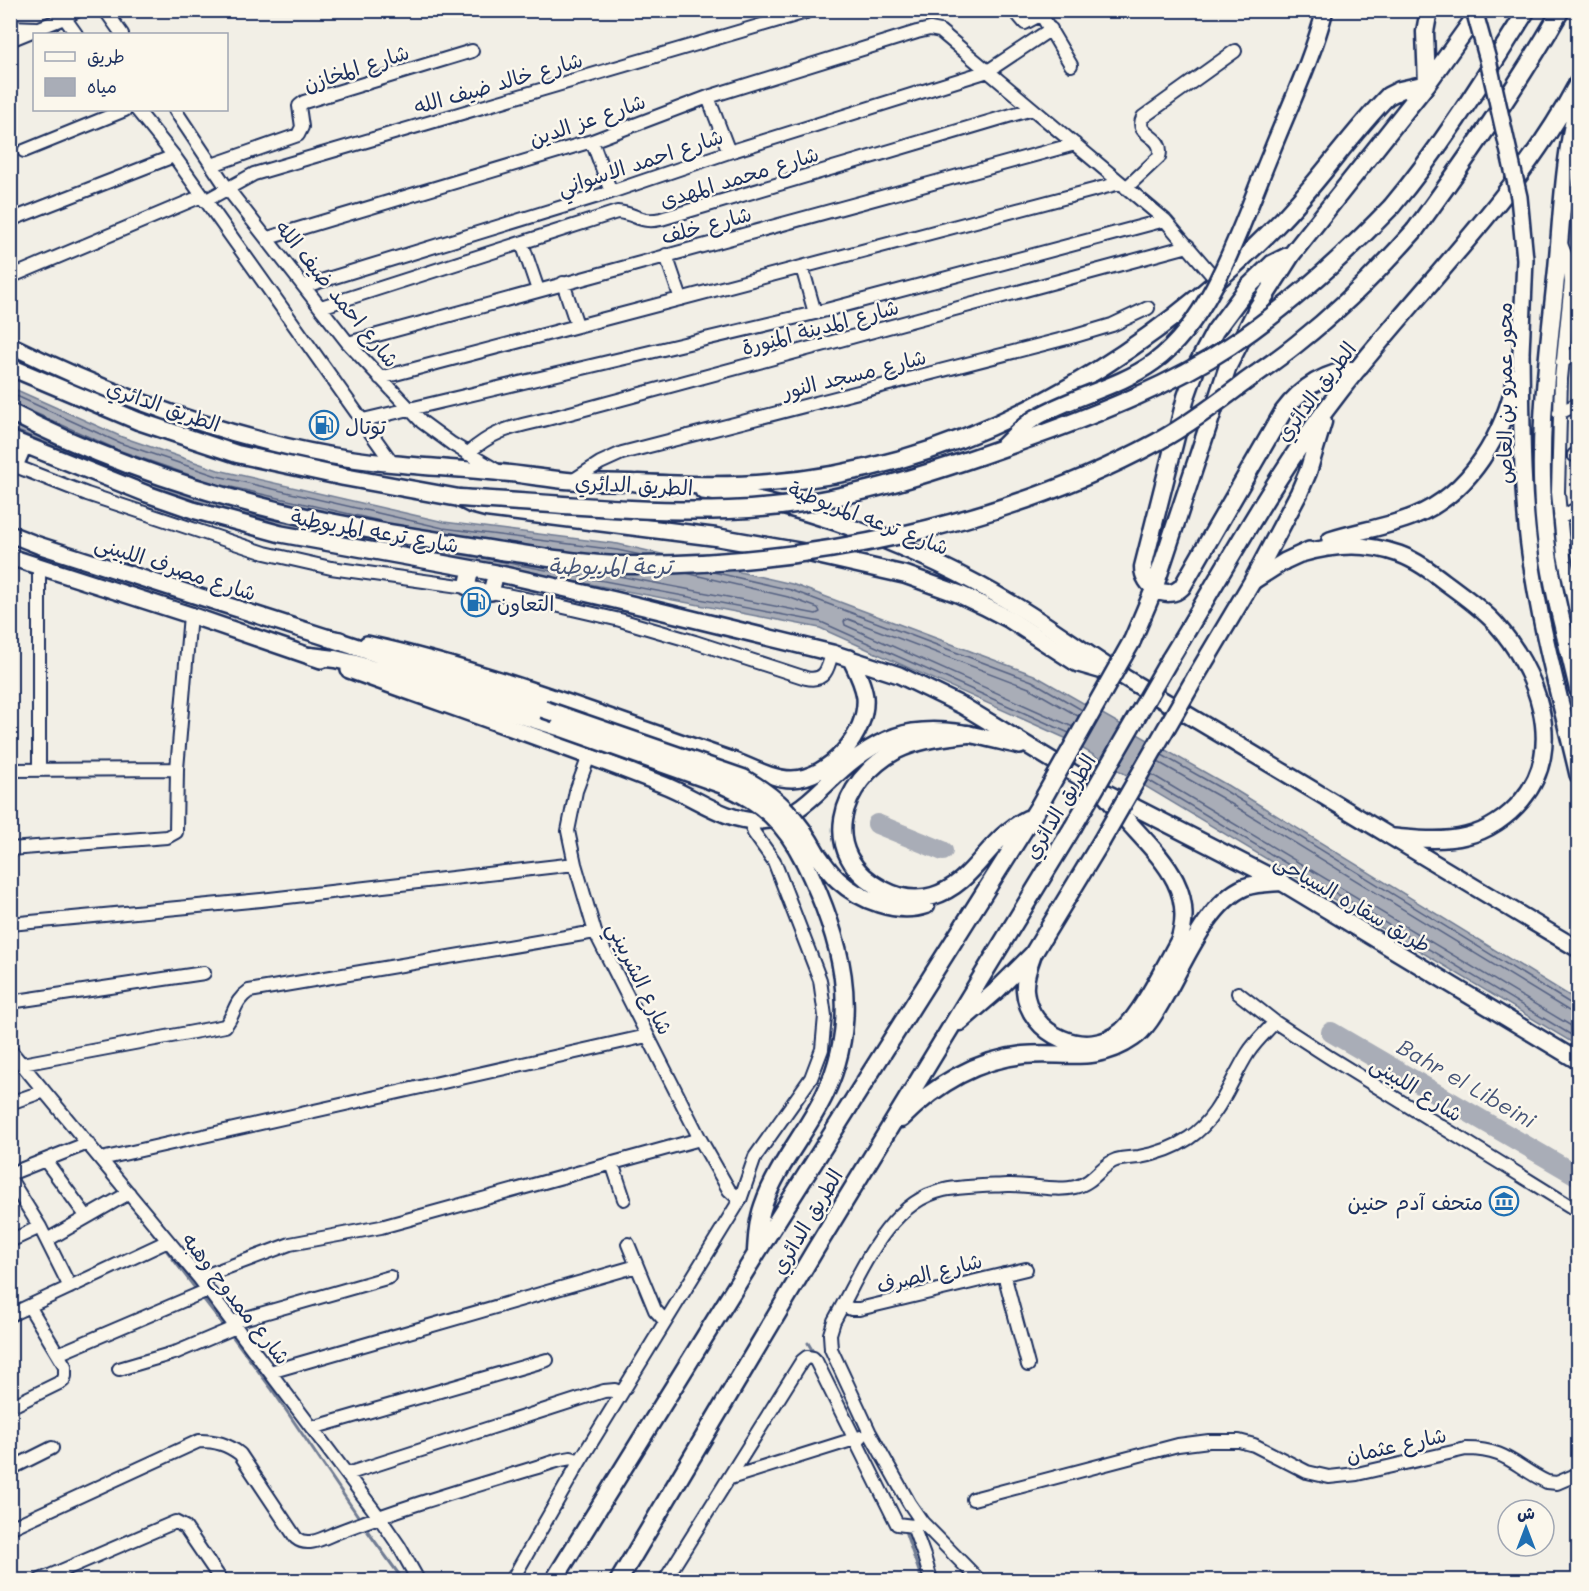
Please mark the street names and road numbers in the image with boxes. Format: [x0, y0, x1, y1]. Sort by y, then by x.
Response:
street label: شارع المخازن [300, 37, 413, 100]
street label: شارع خالد ضيف الله [410, 45, 586, 122]
street label: شارع عز الدين [525, 86, 650, 154]
street label: شارع احمد الاسواني [554, 121, 728, 207]
street label: شارع محمد المهدى [656, 139, 823, 216]
street label: شارع خلف [658, 199, 755, 252]
street label: شارع احمد ضيف الله [268, 214, 406, 374]
street label: شارع المدينة المنورة [738, 292, 902, 363]
street label: محور عمرو بن العاص [1490, 302, 1518, 484]
street label: الطريق الدائري [1269, 336, 1364, 448]
street label: شارع مسجد النور [777, 342, 930, 407]
street label: الطريق الدائري [103, 373, 224, 440]
street label: الطريق الدائري [574, 467, 694, 504]
street label: شارع ترعه المريوطية [784, 474, 953, 563]
street label: شارع ترعه المريوطية [288, 502, 461, 561]
street label: شارع مصرف اللبينى [91, 528, 260, 609]
street label: الطريق الدائري [1017, 748, 1104, 865]
street label: طريق سقاره السياحى [1269, 846, 1436, 959]
street label: شارع الشربيني [596, 917, 680, 1042]
street label: شارع اللبينى [1364, 1049, 1468, 1129]
street label: الطريق الدائري [764, 1163, 851, 1280]
street label: شارع ممدوح وهبه [175, 1227, 297, 1371]
street label: شارع الصرف [873, 1246, 985, 1301]
street label: شارع عثمان [1343, 1420, 1449, 1471]

